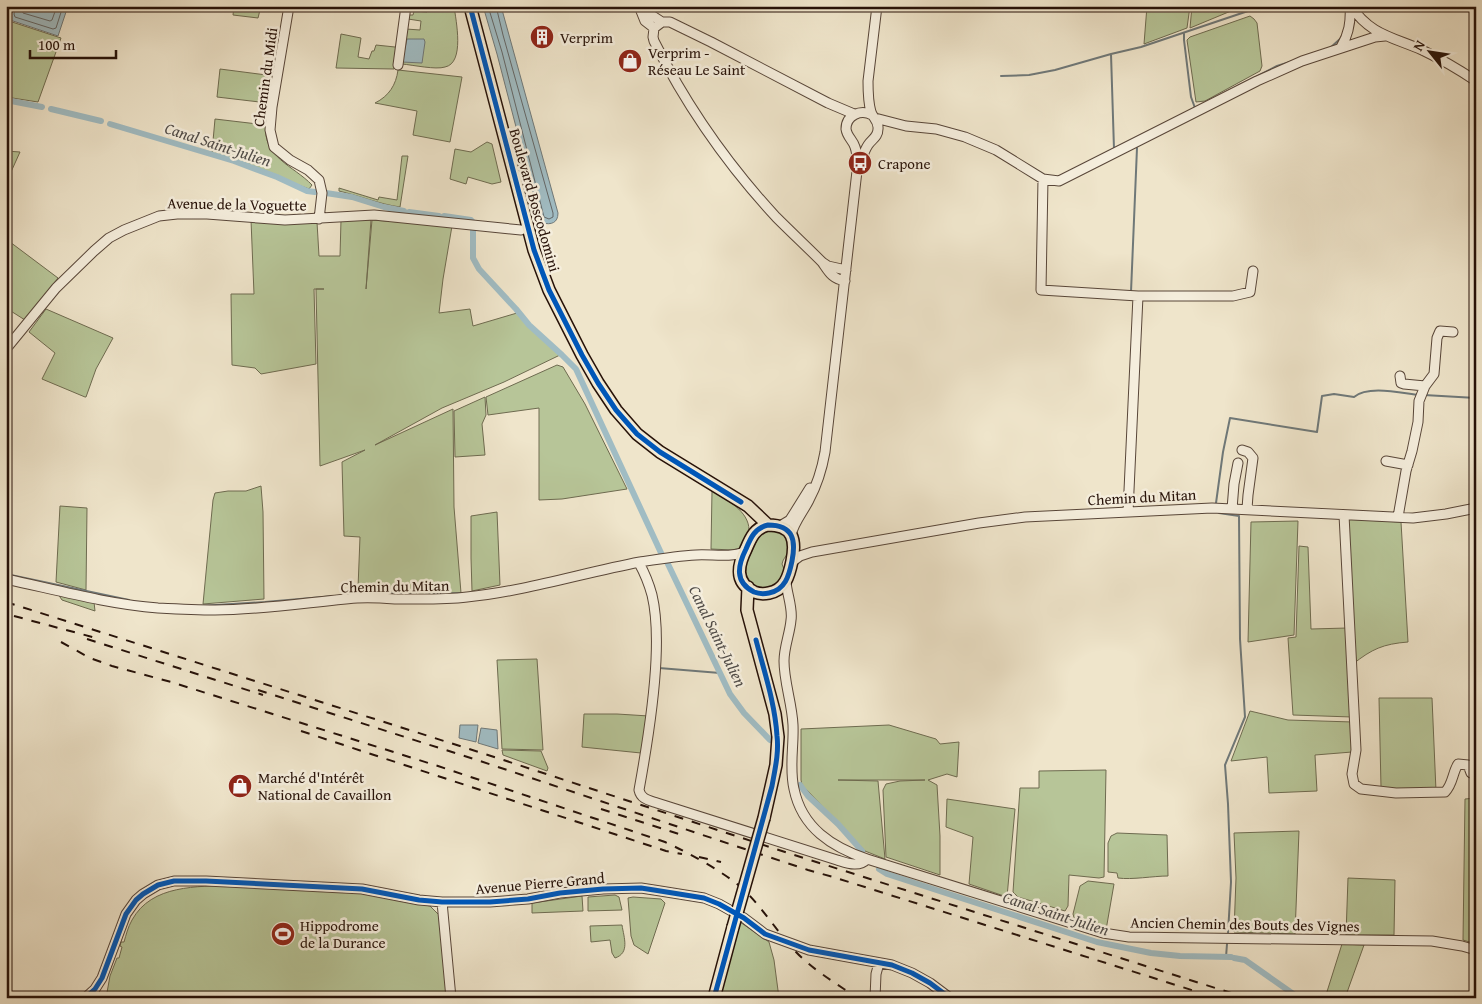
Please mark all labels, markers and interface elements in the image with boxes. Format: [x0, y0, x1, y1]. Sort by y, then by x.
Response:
building icon: Verprim [529, 24, 555, 50]
street label: Chemin du Midi [248, 26, 282, 128]
place label: Verprim [560, 27, 614, 48]
scale bar [30, 28, 116, 60]
north arrow [1404, 28, 1454, 78]
text: 100 m [38, 34, 76, 55]
text: N [1408, 36, 1430, 55]
place label: Verprim - Réseau Le Saint [648, 42, 746, 80]
shop icon: Verprim - Réseau Le Saint [617, 48, 643, 74]
water label: Canal Saint-Julien [162, 116, 274, 172]
street label: Boulevard Boscodomini [504, 126, 566, 274]
bus stop icon: Crapone [847, 150, 873, 176]
place label: Crapone [878, 153, 931, 174]
street label: Avenue de la Voguette [167, 192, 307, 216]
street label: Chemin du Mitan [1087, 484, 1197, 510]
street label: Chemin du Mitan [341, 575, 450, 597]
water label: Canal Saint-Julien [683, 581, 753, 691]
place label: Marché d'Intérêt National de Cavaillon [258, 767, 392, 805]
shop icon: Marché d'Intérêt National de Cavaillon [227, 773, 253, 799]
street label: Avenue Pierre Grand [475, 867, 605, 899]
water label: Canal Saint-Julien [1000, 885, 1112, 941]
street label: Ancien Chemin des Bouts des Vignes [1130, 912, 1360, 936]
place label: Hippodrome de la Durance [300, 915, 385, 953]
sports icon: Hippodrome de la Durance [270, 921, 296, 947]

